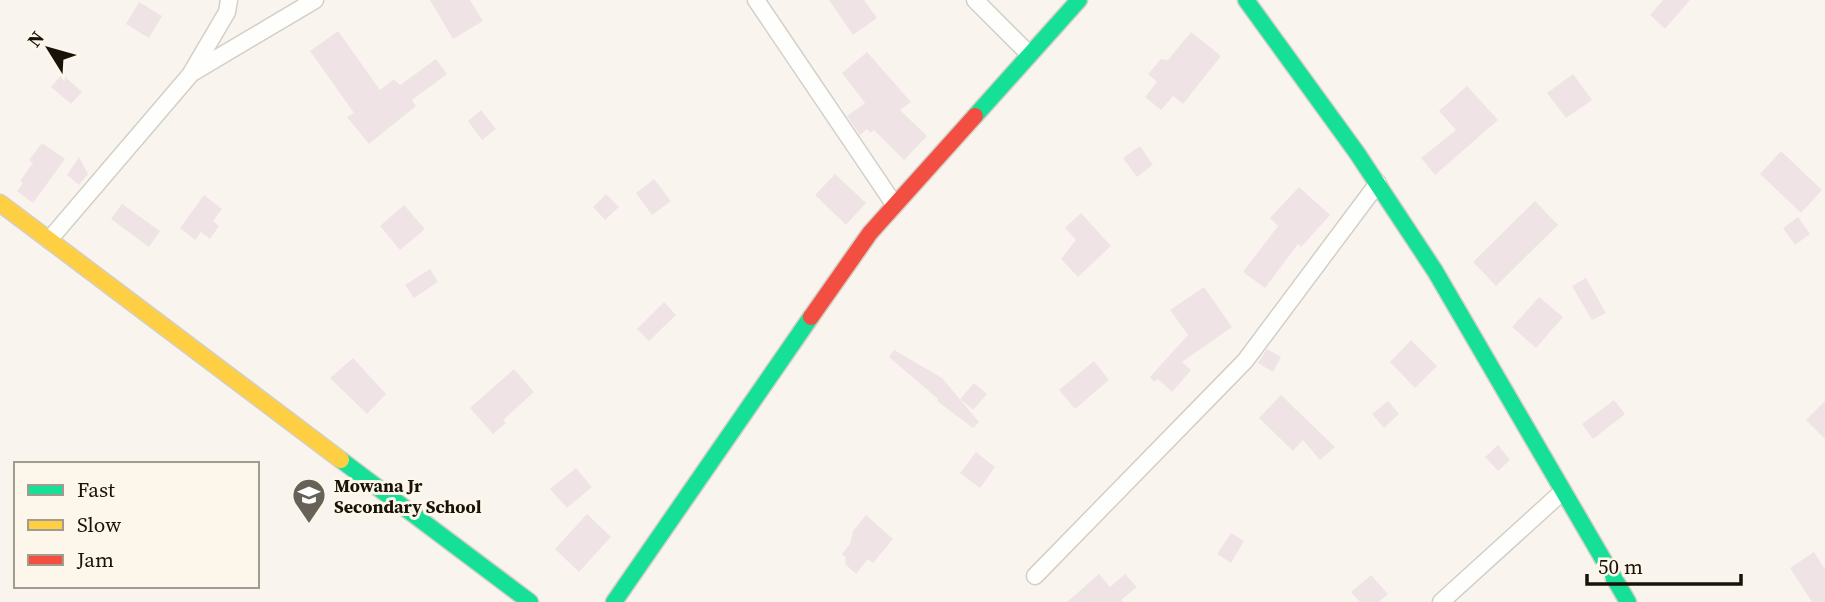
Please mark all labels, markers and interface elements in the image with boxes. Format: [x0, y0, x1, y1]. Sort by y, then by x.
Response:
north arrow [14, 14, 84, 84]
text: N [21, 25, 50, 52]
legend [14, 462, 259, 588]
place label: Mowana Jr Secondary School [334, 473, 482, 519]
text: Fast [77, 475, 115, 504]
school or university icon: Mowana Jr Secondary School [290, 476, 328, 525]
text: Slow [77, 510, 121, 539]
scale bar [1587, 542, 1741, 586]
text: Jam [76, 545, 114, 574]
text: 50 m [1598, 552, 1643, 581]

